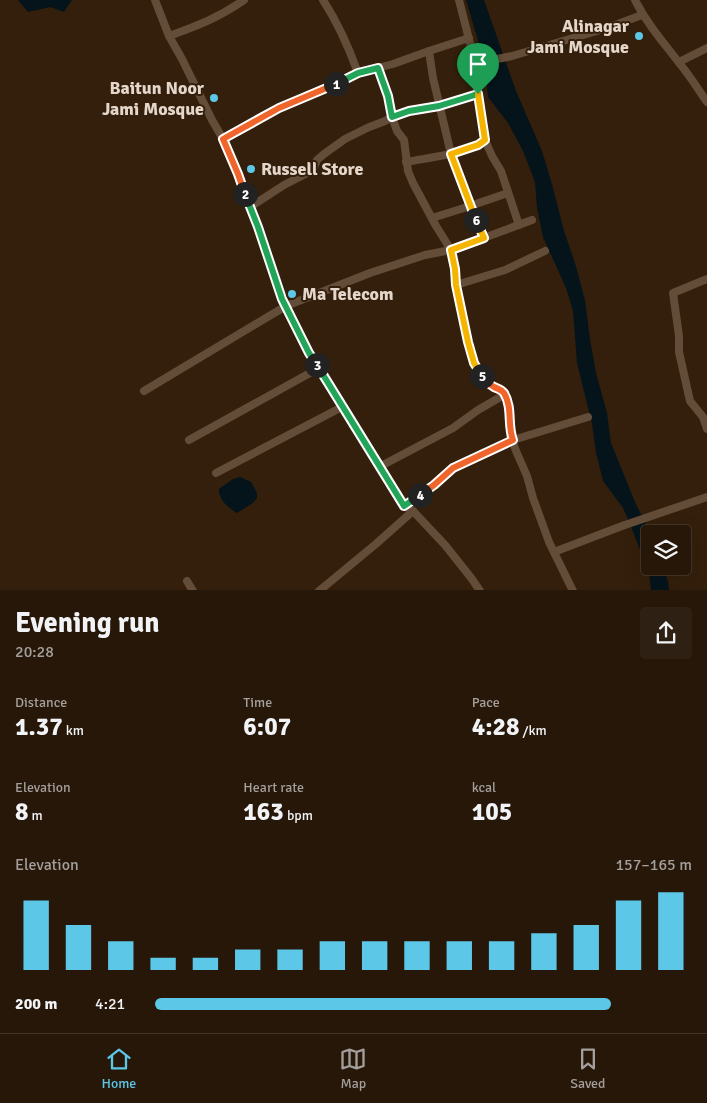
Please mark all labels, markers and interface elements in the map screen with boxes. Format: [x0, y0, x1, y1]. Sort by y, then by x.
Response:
place label: Alinagar Jami Mosque [527, 15, 630, 58]
marker: Alinagar Jami Mosque [633, 30, 645, 42]
pin [457, 43, 499, 94]
icon: arrive [464, 50, 492, 78]
pin: 1 [324, 72, 348, 96]
text: 1 [333, 76, 340, 93]
place label: Baitun Noor Jami Mosque [102, 77, 205, 120]
marker: Baitun Noor Jami Mosque [208, 92, 220, 104]
place label: Russell Store [261, 158, 363, 180]
marker: Russell Store [245, 163, 257, 175]
pin: 2 [232, 182, 258, 206]
text: 2 [242, 186, 249, 203]
pin: 6 [464, 208, 488, 232]
text: 6 [473, 212, 480, 229]
place label: Ma Telecom [302, 283, 394, 305]
marker: Ma Telecom [286, 288, 298, 300]
pin: 3 [304, 352, 330, 378]
text: 3 [314, 357, 321, 374]
pin: 5 [470, 364, 494, 388]
text: 5 [479, 368, 486, 385]
pin: 4 [408, 482, 432, 508]
text: 4 [417, 487, 424, 504]
map controls [641, 525, 691, 575]
button: layers [641, 525, 691, 575]
text: Evening run [15, 606, 160, 640]
button: share [640, 607, 692, 659]
text: 20:28 [15, 642, 54, 662]
text: Distance [15, 694, 67, 711]
text: Time [243, 694, 272, 711]
text: Pace [472, 694, 500, 711]
text: 1.37 [15, 711, 63, 742]
text: 6:07 [243, 711, 291, 742]
text: 4:28 [472, 711, 520, 742]
text: km [63, 722, 84, 739]
text: /km [520, 722, 547, 739]
text: Elevation [15, 779, 71, 796]
text: Heart rate [243, 779, 304, 796]
text: kcal [472, 779, 496, 796]
text: 8 [15, 796, 29, 827]
text: 163 [243, 796, 284, 827]
text: 105 [472, 796, 512, 827]
text: m [29, 807, 43, 824]
text: bpm [284, 807, 313, 824]
text: Elevation [15, 855, 79, 875]
text: 157–165 m [615, 855, 692, 875]
text: 200 m [15, 994, 57, 1014]
text: 4:21 [95, 994, 125, 1014]
tab: Home [101, 1045, 136, 1092]
tab: Map [339, 1045, 367, 1092]
tab: Saved [570, 1045, 606, 1092]

